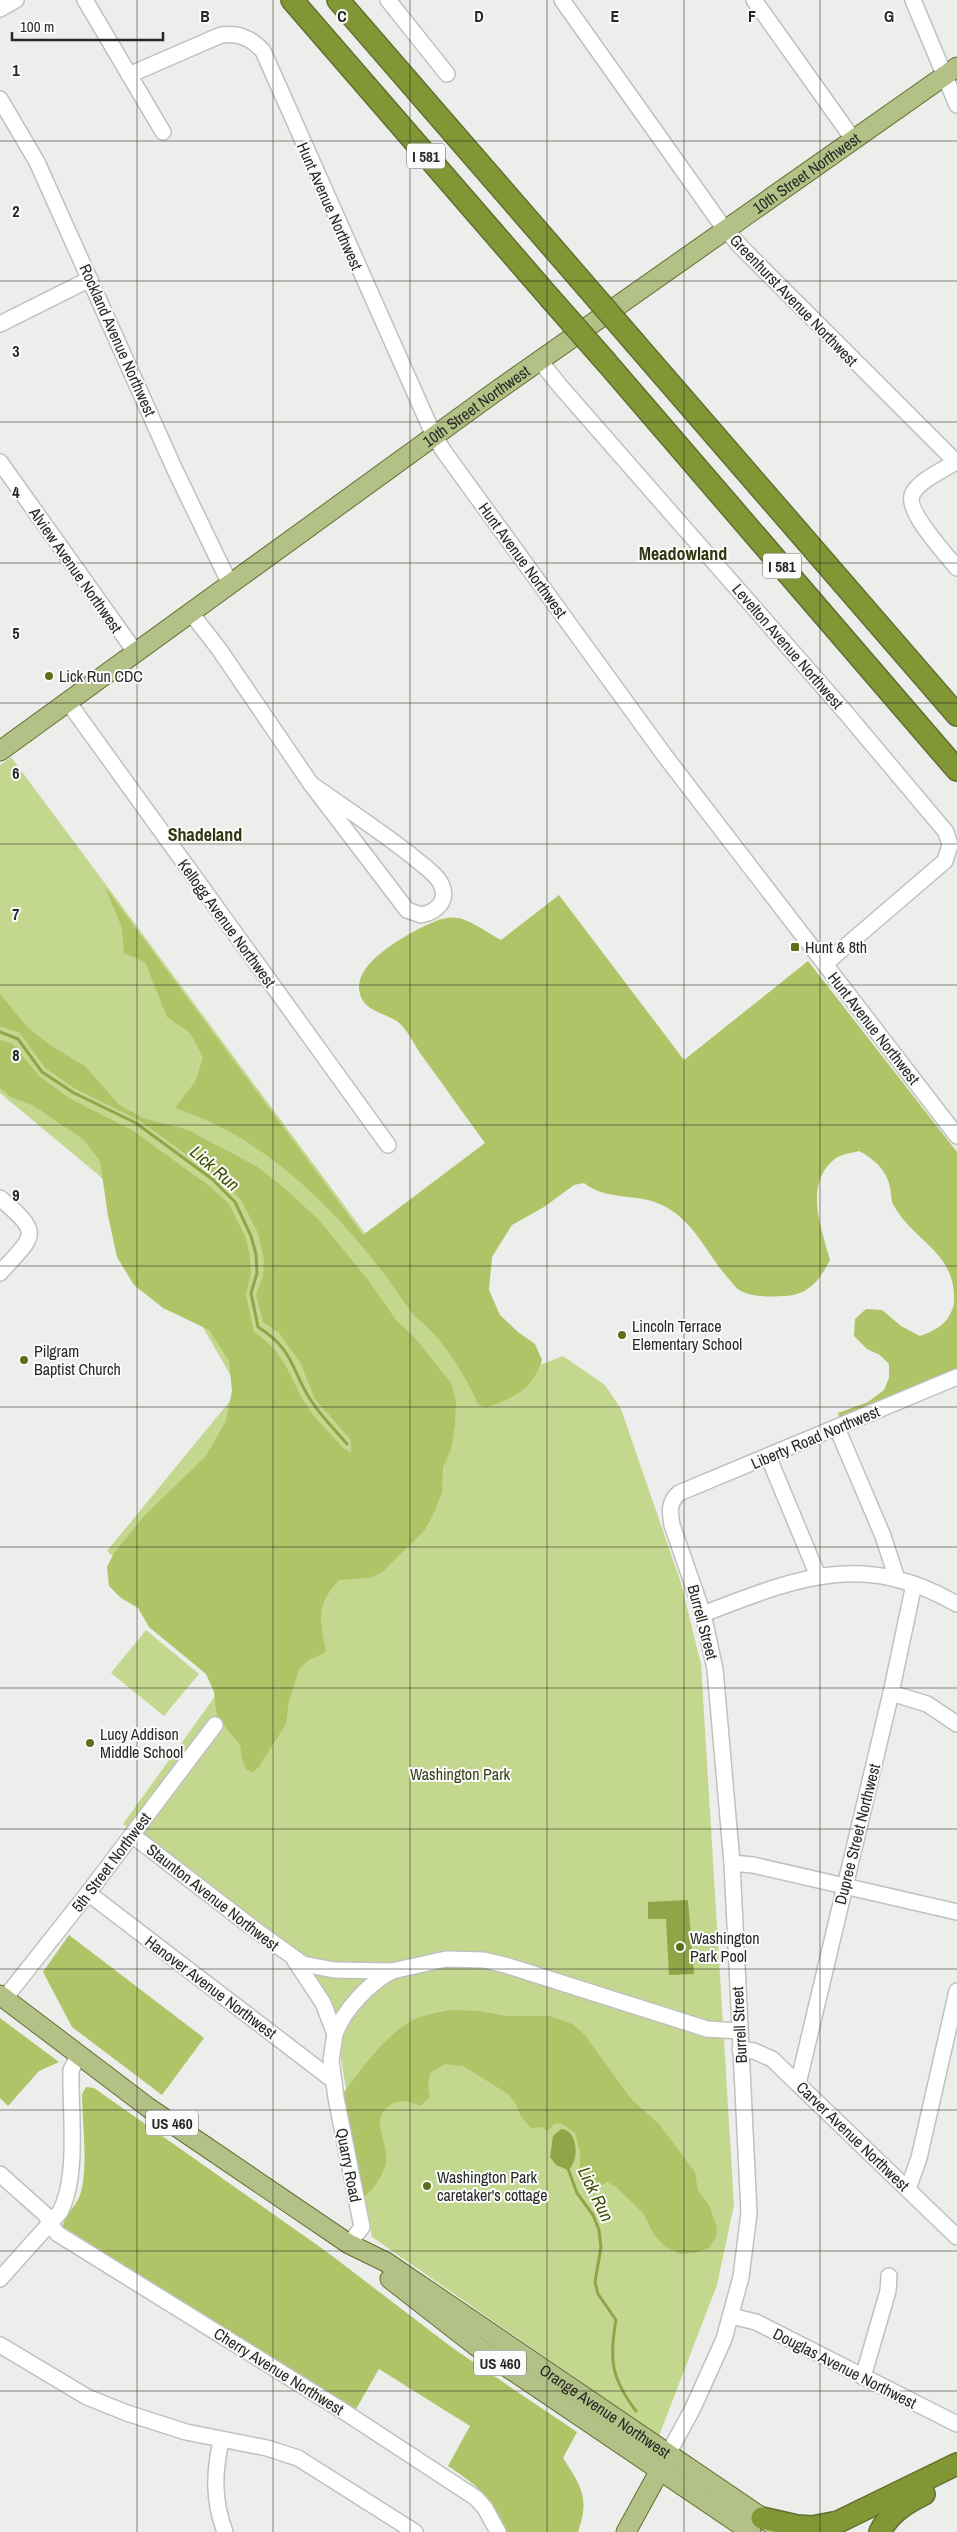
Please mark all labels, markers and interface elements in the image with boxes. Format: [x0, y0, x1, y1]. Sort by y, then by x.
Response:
text: B [200, 5, 210, 27]
text: C [337, 5, 347, 27]
text: D [474, 5, 484, 27]
text: E [611, 5, 620, 27]
text: F [748, 5, 756, 27]
text: G [884, 5, 894, 27]
scale bar [12, 10, 164, 42]
text: 100 m [20, 16, 54, 37]
text: 1 [12, 59, 20, 81]
street label: 10th Street Northwest [748, 127, 865, 219]
street label: Hunt Avenue Northwest [292, 139, 368, 274]
road number: I 581 [407, 144, 445, 168]
text: 2 [12, 200, 20, 222]
street label: Greenhurst Avenue Northwest [725, 229, 863, 371]
street label: Rockland Avenue Northwest [74, 260, 162, 420]
text: 3 [12, 340, 20, 362]
street label: 10th Street Northwest [418, 360, 534, 452]
text: 4 [12, 481, 20, 503]
street label: Hunt Avenue Northwest [474, 498, 573, 622]
street label: Alview Avenue Northwest [24, 502, 128, 637]
district label: Meadowland [639, 541, 727, 566]
road number: I 581 [763, 554, 801, 578]
street label: Levelton Avenue Northwest [727, 579, 849, 714]
text: 5 [12, 622, 20, 644]
place label: Lick Run CDC [59, 665, 143, 687]
marker: Lick Run CDC [43, 670, 55, 682]
text: 6 [12, 762, 20, 784]
district label: Shadeland [168, 822, 242, 847]
street label: Kellogg Avenue Northwest [173, 854, 281, 992]
text: 7 [12, 903, 20, 925]
place label: Hunt & 8th [805, 936, 867, 958]
marker: Hunt & 8th [789, 941, 801, 953]
street label: Hunt Avenue Northwest [823, 967, 925, 1089]
text: 8 [12, 1044, 20, 1066]
water label: Lick Run [185, 1139, 245, 1197]
text: 9 [12, 1184, 20, 1206]
place label: Lincoln Terrace Elementary School [632, 1315, 742, 1355]
marker: Lincoln Terrace Elementary School [616, 1329, 628, 1341]
place label: Pilgram Baptist Church [34, 1340, 121, 1380]
marker: Pilgram Baptist Church [18, 1354, 30, 1366]
street label: Liberty Road Northwest [747, 1400, 883, 1474]
street label: Burrell Street [682, 1582, 724, 1662]
place label: Lucy Addison Middle School [100, 1723, 183, 1763]
marker: Lucy Addison Middle School [84, 1737, 96, 1749]
street label: Dupree Street Northwest [829, 1761, 885, 1907]
park label: Washington Park [410, 1763, 511, 1785]
street label: 5th Street Northwest [66, 1807, 156, 1916]
street label: Staunton Avenue Northwest [142, 1838, 284, 1956]
place label: Washington Park Pool [690, 1927, 760, 1967]
street label: Hanover Avenue Northwest [141, 1930, 282, 2044]
marker: Washington Park Pool [674, 1941, 686, 1953]
street label: Burrell Street [726, 1986, 752, 2064]
street label: Carver Avenue Northwest [792, 2076, 915, 2196]
road number: US 460 [146, 2110, 198, 2136]
street label: Quarry Road [331, 2126, 367, 2204]
water label: Lick Run [572, 2162, 620, 2226]
place label: Washington Park caretaker's cottage [437, 2166, 547, 2206]
marker: Washington Park caretaker's cottage [421, 2180, 433, 2192]
street label: Cherry Avenue Northwest [210, 2322, 348, 2420]
street label: Douglas Avenue Northwest [770, 2322, 921, 2414]
road number: US 460 [474, 2350, 526, 2376]
street label: Orange Avenue Northwest [535, 2359, 675, 2463]

